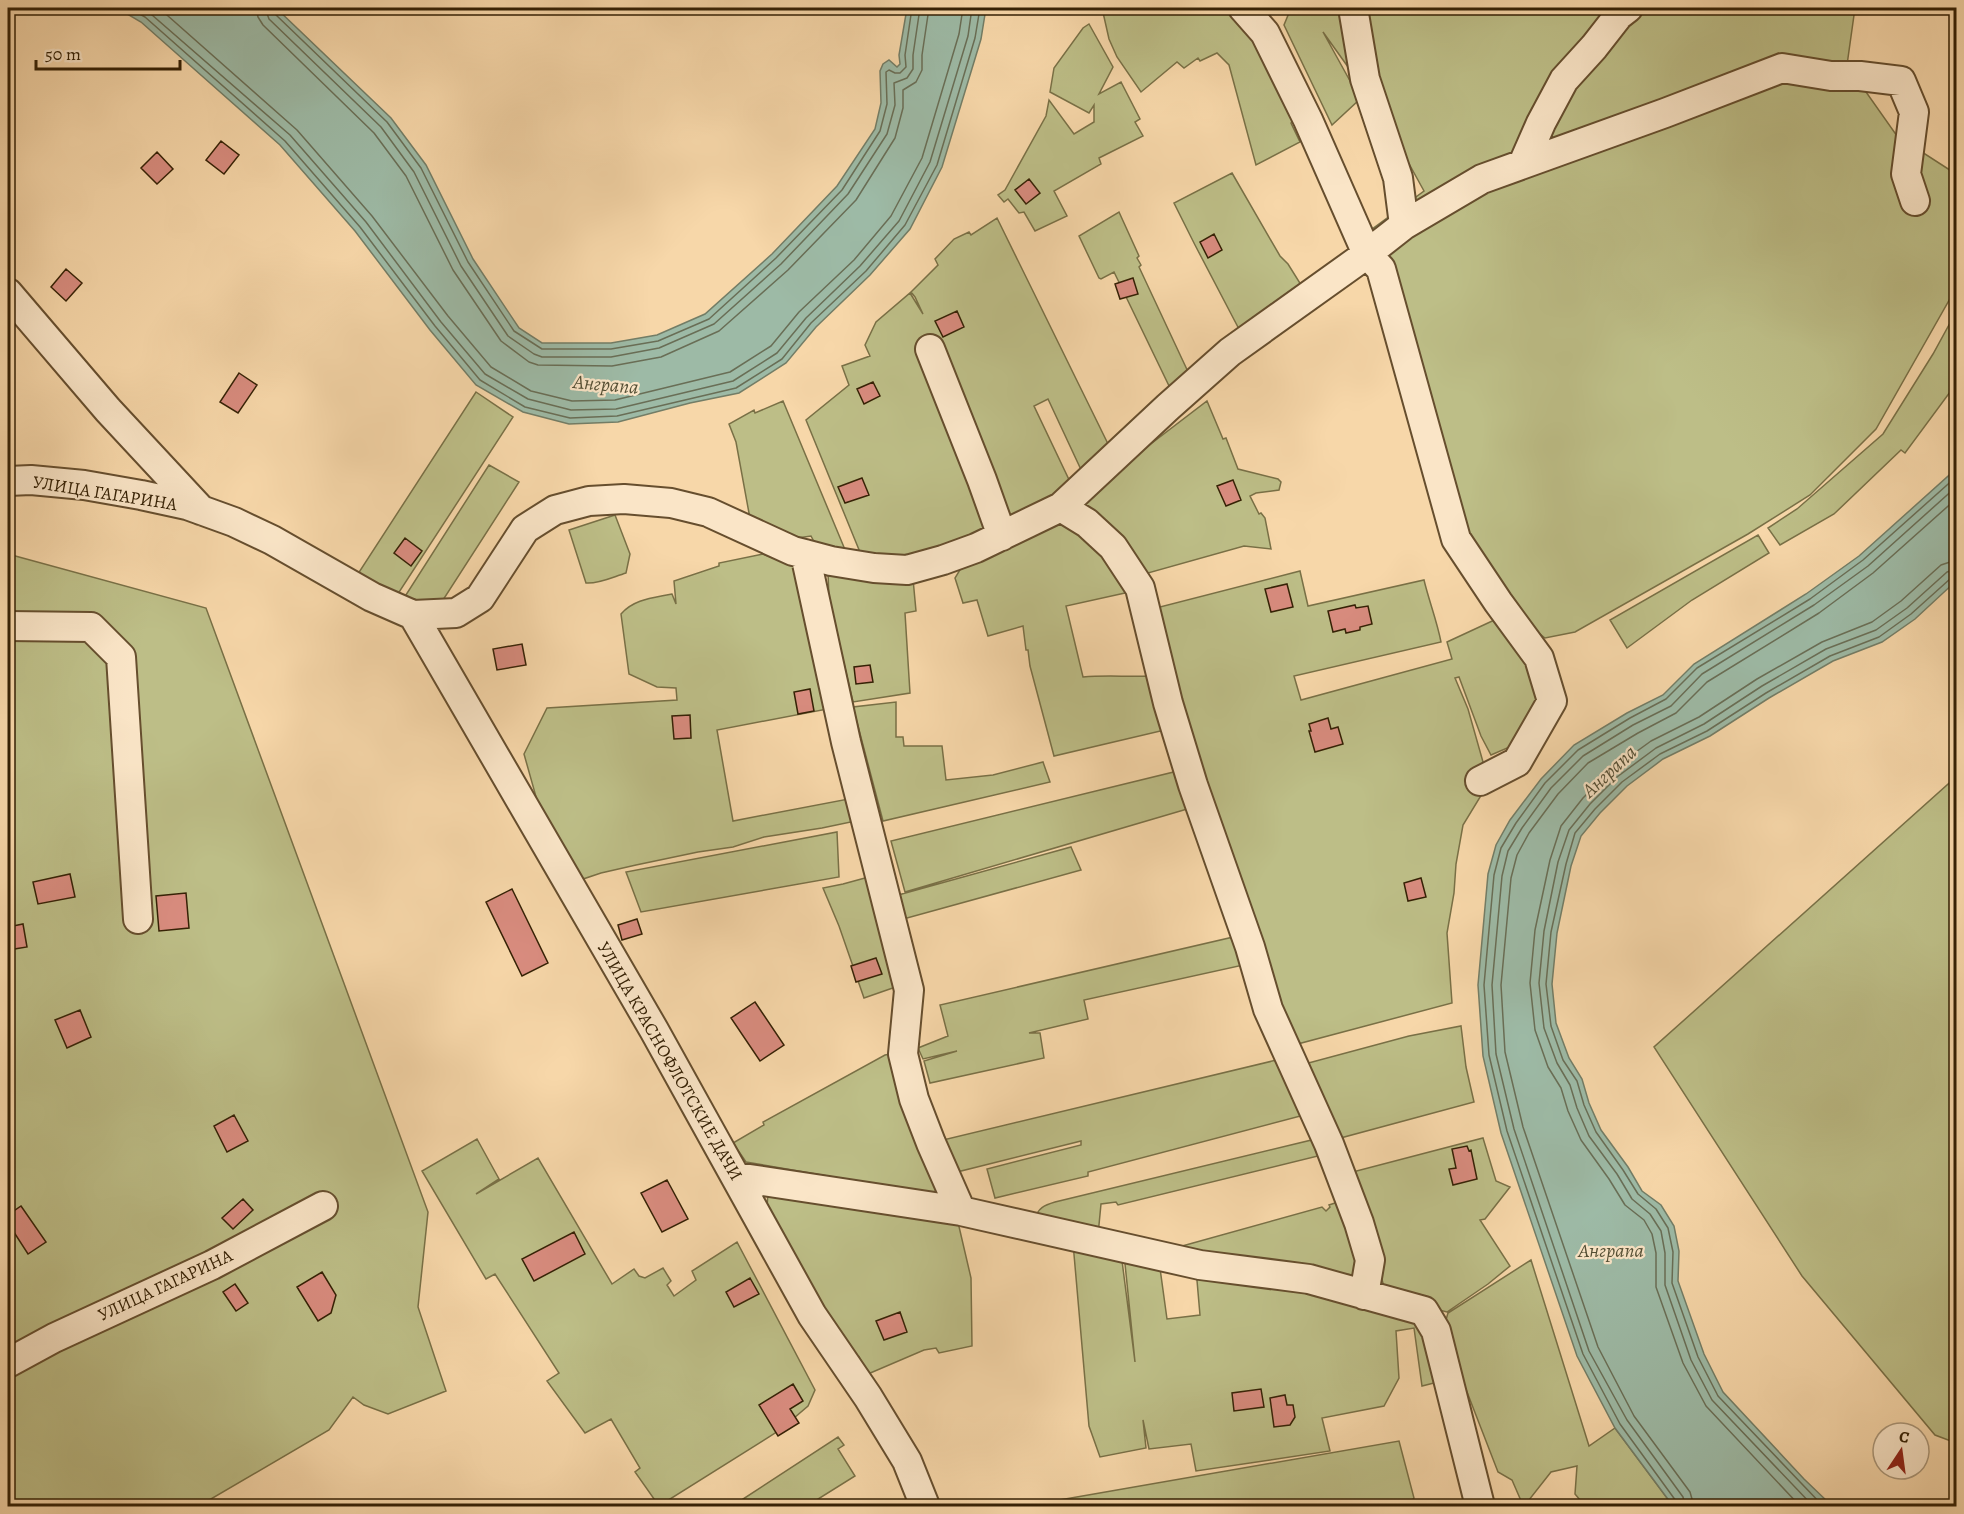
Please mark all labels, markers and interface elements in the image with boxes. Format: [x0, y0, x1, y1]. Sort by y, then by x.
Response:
scale bar [36, 33, 180, 71]
text: 50 m [45, 42, 81, 66]
water label: Анграпа [571, 368, 640, 401]
street label: УЛИЦА ГАГАРИНА [31, 470, 179, 516]
water label: Анграпа [1575, 739, 1643, 804]
street label: УЛИЦА КРАСНОФЛОТСКИЕ ДАЧИ [592, 937, 748, 1185]
water label: Анграпа [1577, 1237, 1644, 1264]
street label: УЛИЦА ГАГАРИНА [94, 1243, 237, 1327]
north arrow [1871, 1421, 1931, 1481]
text: С [1897, 1426, 1912, 1449]

